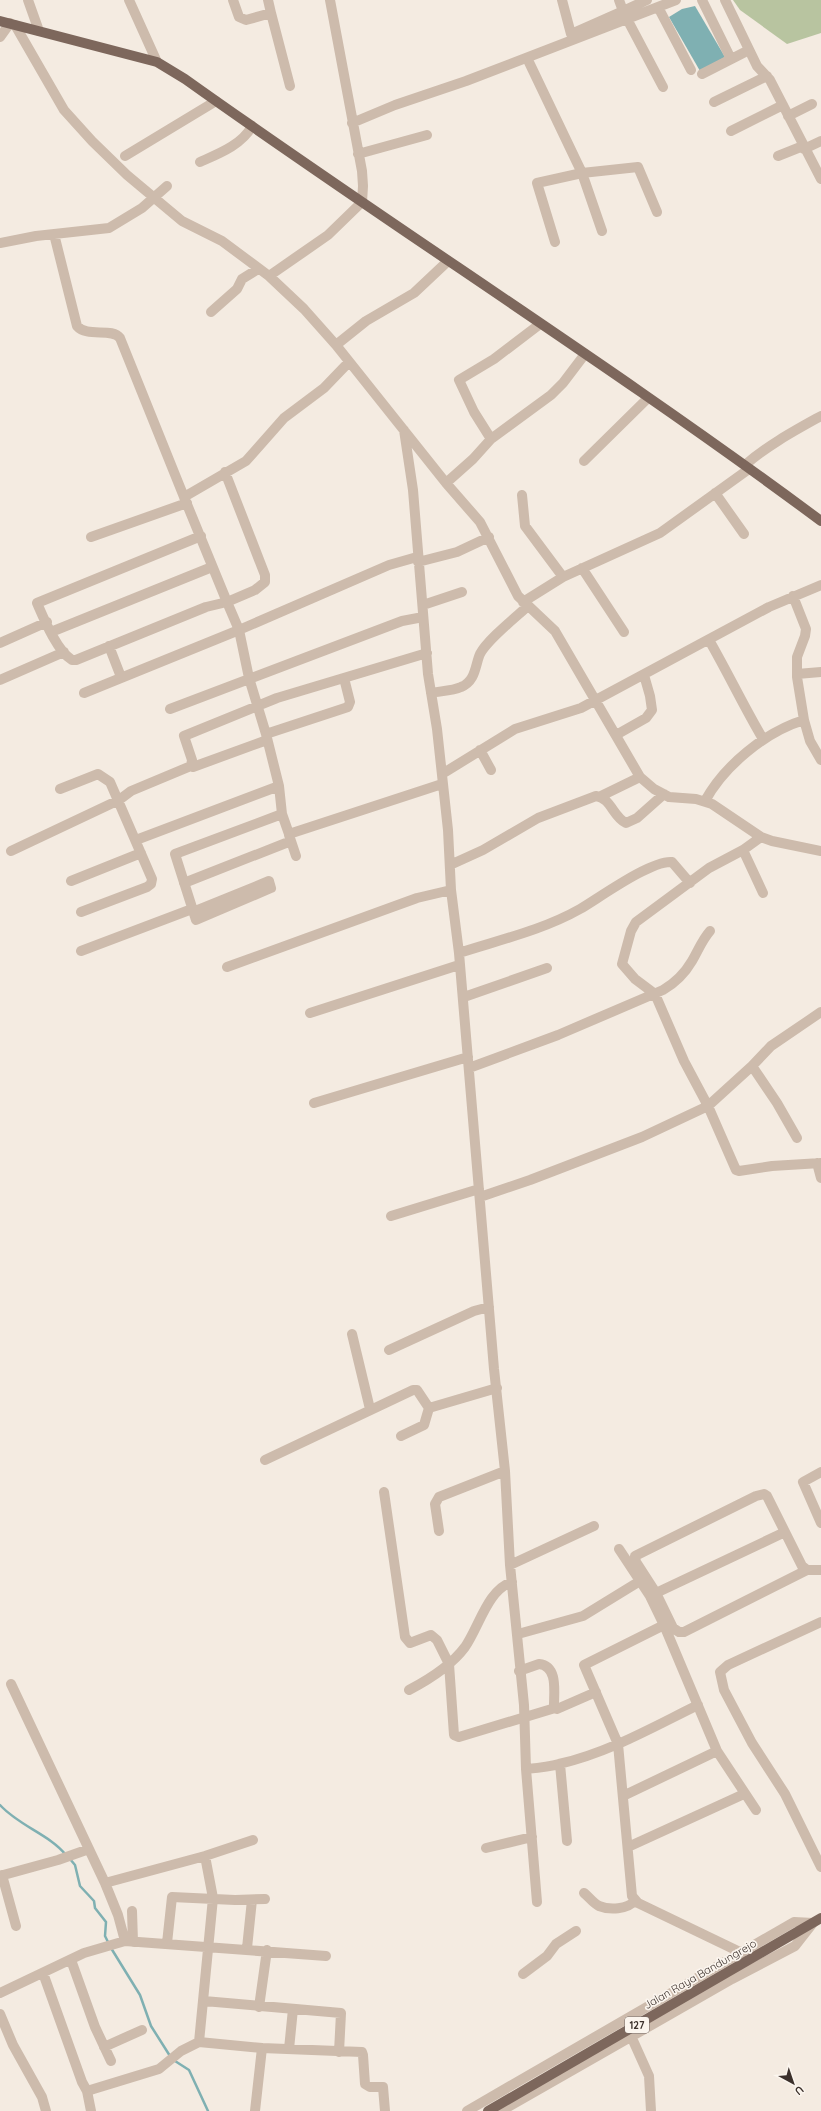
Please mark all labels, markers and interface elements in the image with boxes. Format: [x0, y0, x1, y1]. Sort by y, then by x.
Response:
street label: Jalan Raya Bandungrejo [641, 1936, 759, 2012]
road number: 127 [625, 2017, 649, 2033]
north arrow [773, 2063, 813, 2103]
text: U [792, 2083, 807, 2099]

